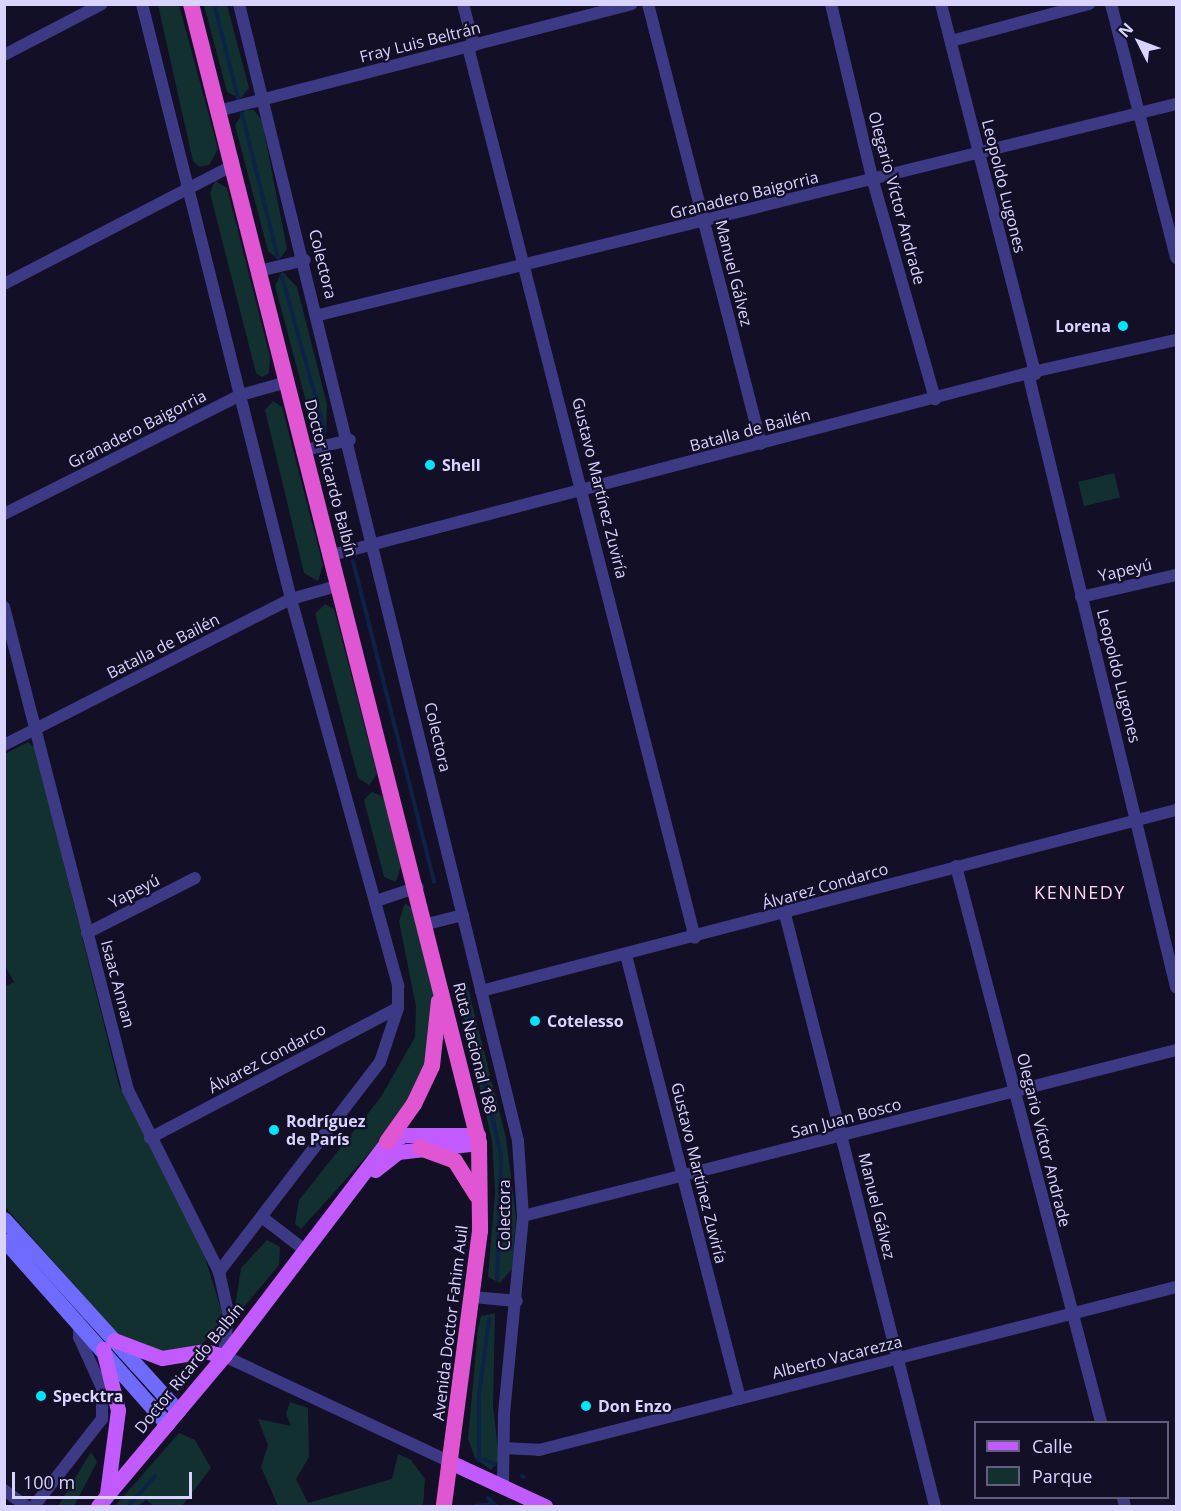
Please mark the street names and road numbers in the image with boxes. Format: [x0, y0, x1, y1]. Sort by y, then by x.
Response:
street label: Fray Luis Beltrán [357, 18, 483, 66]
street label: Olegario Víctor Andrade [865, 109, 929, 287]
street label: Leopoldo Lugones [978, 117, 1030, 255]
street label: Granadero Baigorria [668, 167, 820, 223]
street label: Manuel Gálvez [711, 218, 757, 328]
street label: Colectora [305, 227, 341, 301]
street label: Granadero Baigorria [65, 386, 209, 472]
street label: Gustavo Martínez Zuviría [568, 395, 632, 581]
street label: Doctor Ricardo Balbín [301, 397, 361, 559]
street label: Batalla de Bailén [688, 405, 812, 455]
street label: Yapeyú [1096, 555, 1154, 585]
street label: Leopoldo Lugones [1093, 607, 1145, 745]
street label: Batalla de Bailén [103, 609, 223, 683]
street label: Colectora [421, 700, 455, 774]
street label: Álvarez Condarco [760, 859, 890, 913]
street label: Yapeyú [105, 870, 163, 912]
street label: Isaac Annan [97, 938, 139, 1030]
street label: Ruta Nacional 188 [449, 980, 501, 1116]
street label: Álvarez Condarco [205, 1019, 329, 1097]
street label: Olegario Víctor Andrade [1013, 1051, 1075, 1229]
street label: Gustavo Martínez Zuviría [667, 1080, 731, 1266]
street label: San Juan Bosco [789, 1094, 903, 1142]
street label: Manuel Gálvez [854, 1151, 900, 1261]
street label: Colectora [494, 1179, 514, 1251]
street label: Avenida Doctor Fahim Auil [428, 1224, 472, 1422]
street label: Doctor Ricardo Balbín [130, 1299, 248, 1437]
street label: Alberto Vacarezza [770, 1332, 904, 1382]

